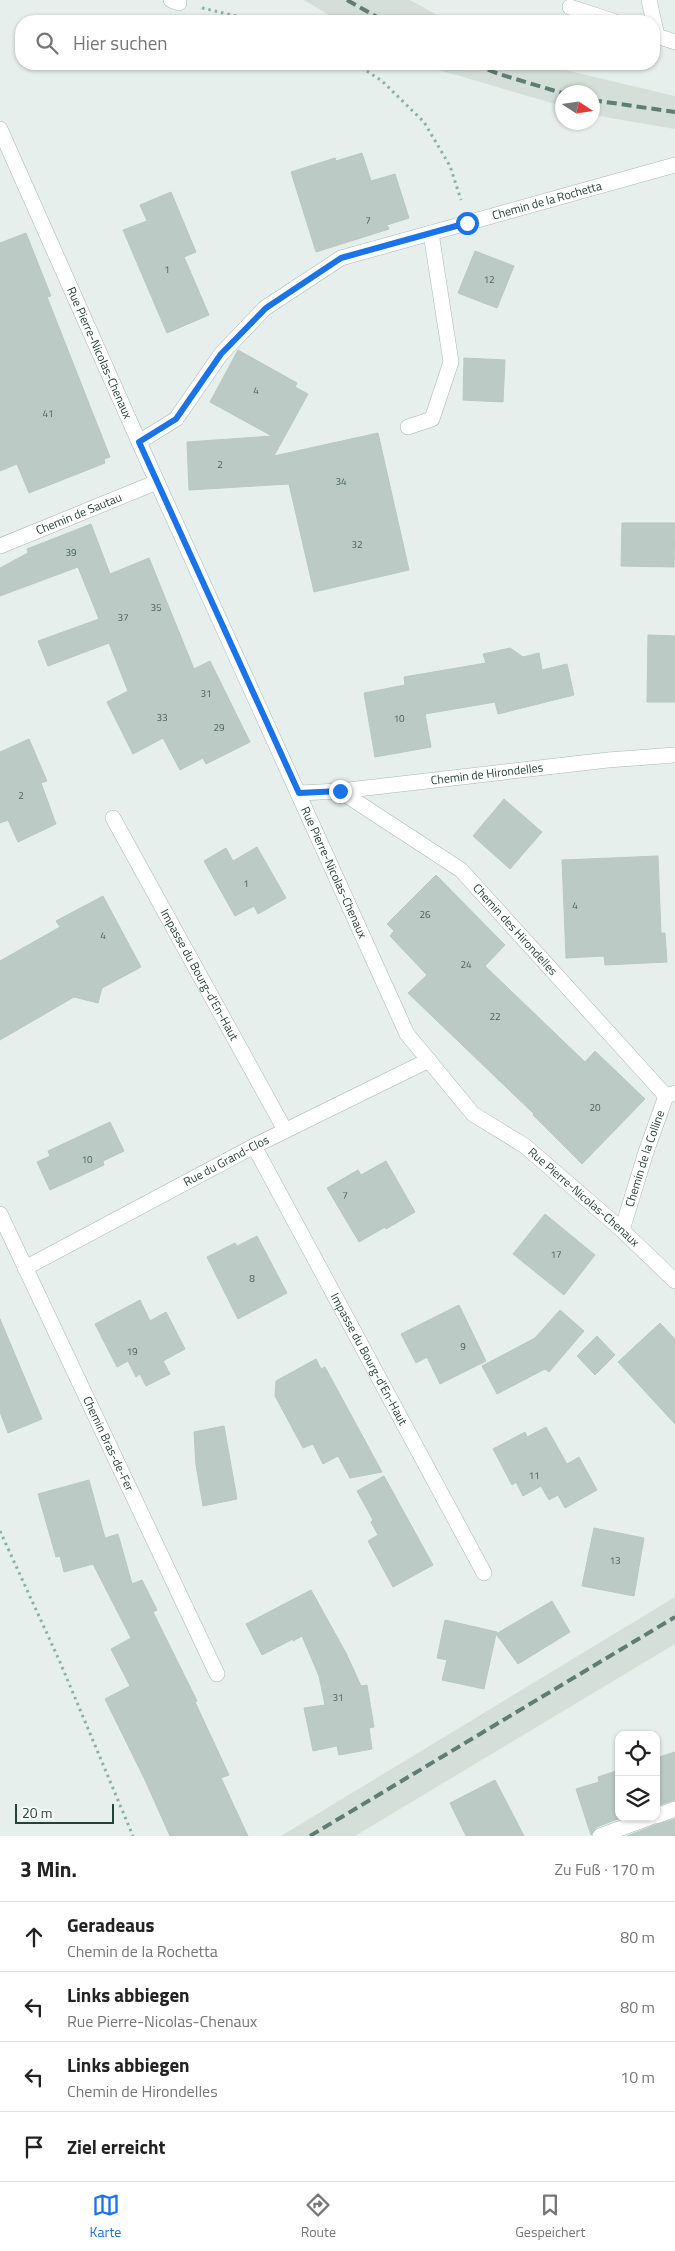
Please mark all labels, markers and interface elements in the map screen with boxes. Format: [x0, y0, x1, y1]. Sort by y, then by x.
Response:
search box [15, 15, 660, 70]
text: Hier suchen [73, 28, 168, 57]
icon: search [33, 29, 61, 57]
north arrow [555, 85, 600, 130]
street label: Chemin de la Rochetta [490, 176, 604, 225]
route start [456, 212, 479, 235]
house number: 7 [365, 213, 371, 228]
house number: 1 [164, 262, 170, 277]
house number: 12 [483, 272, 495, 287]
street label: Rue Pierre-Nicolas-Chenaux [62, 284, 138, 422]
house number: 4 [253, 383, 259, 398]
house number: 41 [42, 406, 54, 421]
house number: 2 [217, 457, 223, 472]
house number: 34 [335, 474, 347, 489]
street label: Chemin de Sautau [33, 487, 124, 540]
house number: 32 [351, 537, 363, 552]
house number: 39 [65, 545, 77, 560]
house number: 35 [150, 600, 162, 615]
house number: 37 [117, 610, 129, 625]
house number: 31 [200, 686, 212, 701]
house number: 33 [156, 710, 168, 725]
house number: 10 [393, 711, 405, 726]
house number: 29 [213, 720, 225, 735]
street label: Chemin de Hirondelles [430, 758, 545, 789]
route end [329, 780, 352, 803]
house number: 2 [18, 788, 24, 803]
street label: Rue Pierre-Nicolas-Chenaux [296, 803, 373, 942]
house number: 1 [243, 876, 249, 891]
street label: Chemin des Hirondelles [469, 879, 563, 980]
house number: 4 [572, 898, 578, 913]
street label: Impasse du Bourg-d'En-Haut [156, 905, 244, 1045]
house number: 26 [419, 907, 431, 922]
house number: 4 [100, 928, 106, 943]
house number: 24 [460, 957, 472, 972]
house number: 22 [489, 1009, 501, 1024]
house number: 20 [589, 1100, 601, 1115]
street label: Chemin de la Colline [620, 1107, 669, 1209]
street label: Rue du Grand-Clos [180, 1130, 273, 1191]
street label: Rue Pierre-Nicolas-Chenaux [524, 1143, 645, 1251]
house number: 10 [81, 1152, 93, 1167]
house number: 7 [342, 1188, 348, 1203]
house number: 17 [550, 1247, 562, 1262]
house number: 8 [249, 1271, 255, 1286]
street label: Impasse du Bourg-d'En-Haut [326, 1289, 413, 1429]
house number: 9 [460, 1339, 466, 1354]
house number: 19 [126, 1344, 138, 1359]
street label: Chemin Bras-de-Fer [78, 1393, 139, 1494]
house number: 11 [528, 1468, 540, 1483]
house number: 13 [609, 1553, 621, 1568]
house number: 31 [332, 1690, 344, 1705]
map controls [615, 1731, 660, 1821]
button: locate [615, 1731, 660, 1776]
button: layers [615, 1776, 660, 1821]
scale bar [15, 1801, 114, 1824]
text: 20 m [22, 1802, 52, 1823]
text: 3 Min. [20, 1853, 77, 1885]
text: Zu Fuß · 170 m [554, 1857, 655, 1881]
text: Geradeaus [67, 1910, 154, 1939]
icon: ahead [20, 1923, 48, 1951]
text: 80 m [620, 1925, 655, 1949]
text: Chemin de la Rochetta [67, 1939, 218, 1963]
text: Links abbiegen [67, 1980, 190, 2009]
icon: left [20, 1993, 48, 2021]
text: 80 m [620, 1995, 655, 2019]
text: Rue Pierre-Nicolas-Chenaux [67, 2009, 257, 2033]
text: Links abbiegen [67, 2050, 190, 2079]
icon: left [20, 2063, 48, 2091]
text: 10 m [620, 2065, 655, 2089]
text: Chemin de Hirondelles [67, 2079, 218, 2103]
text: Ziel erreicht [67, 2132, 165, 2161]
icon: arrive [20, 2133, 48, 2161]
tab: Karte [90, 2191, 121, 2242]
tab: Route [301, 2191, 336, 2242]
tab: Gespeichert [515, 2191, 585, 2242]

